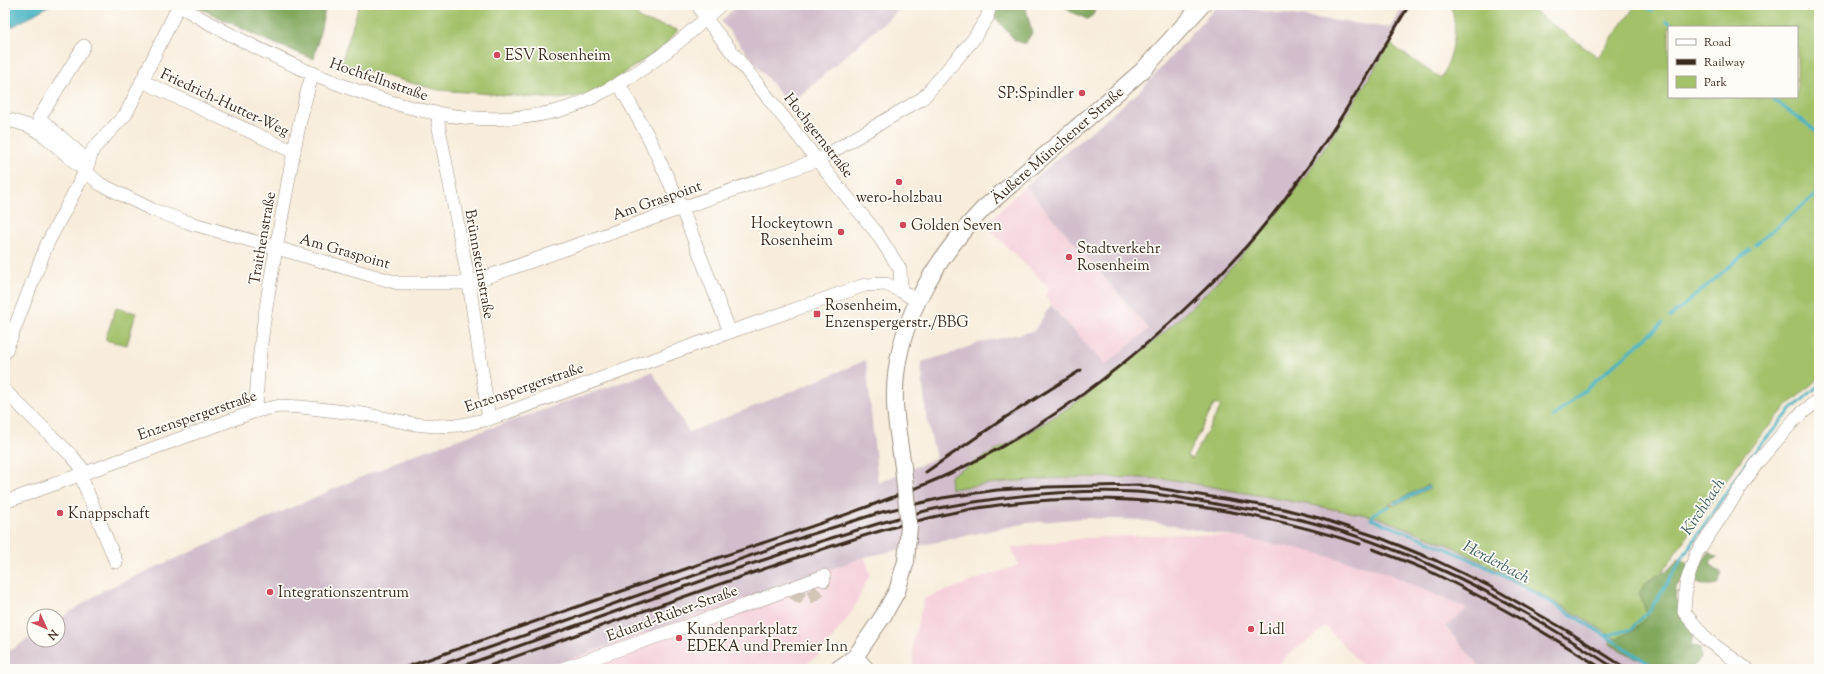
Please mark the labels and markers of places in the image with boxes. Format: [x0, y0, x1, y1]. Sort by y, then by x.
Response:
place label: ESV Rosenheim [505, 46, 611, 67]
marker: ESV Rosenheim [492, 50, 502, 60]
place label: SP:Spindler [998, 84, 1074, 105]
marker: SP:Spindler [1077, 88, 1087, 98]
marker: wero-holzbau [894, 177, 904, 187]
place label: wero-holzbau [856, 188, 943, 209]
place label: Hockeytown Rosenheim [751, 214, 834, 252]
place label: Golden Seven [911, 216, 1002, 237]
marker: Golden Seven [898, 220, 908, 230]
marker: Hockeytown Rosenheim [836, 227, 846, 237]
place label: Stadtverkehr Rosenheim [1077, 239, 1161, 277]
marker: Stadtverkehr Rosenheim [1064, 252, 1074, 262]
place label: Rosenheim, Enzenspergerstr./BBG [825, 296, 968, 334]
marker: Rosenheim, Enzenspergerstr./BBG [812, 309, 822, 319]
place label: Knappschaft [68, 504, 150, 525]
marker: Knappschaft [55, 508, 65, 518]
place label: Integrationszentrum [278, 583, 410, 604]
marker: Integrationszentrum [265, 587, 275, 597]
place label: Kundenparkplatz EDEKA und Premier Inn [687, 620, 848, 658]
place label: Lidl [1259, 620, 1285, 641]
marker: Lidl [1246, 624, 1256, 634]
marker: Kundenparkplatz EDEKA und Premier Inn [674, 633, 684, 643]

